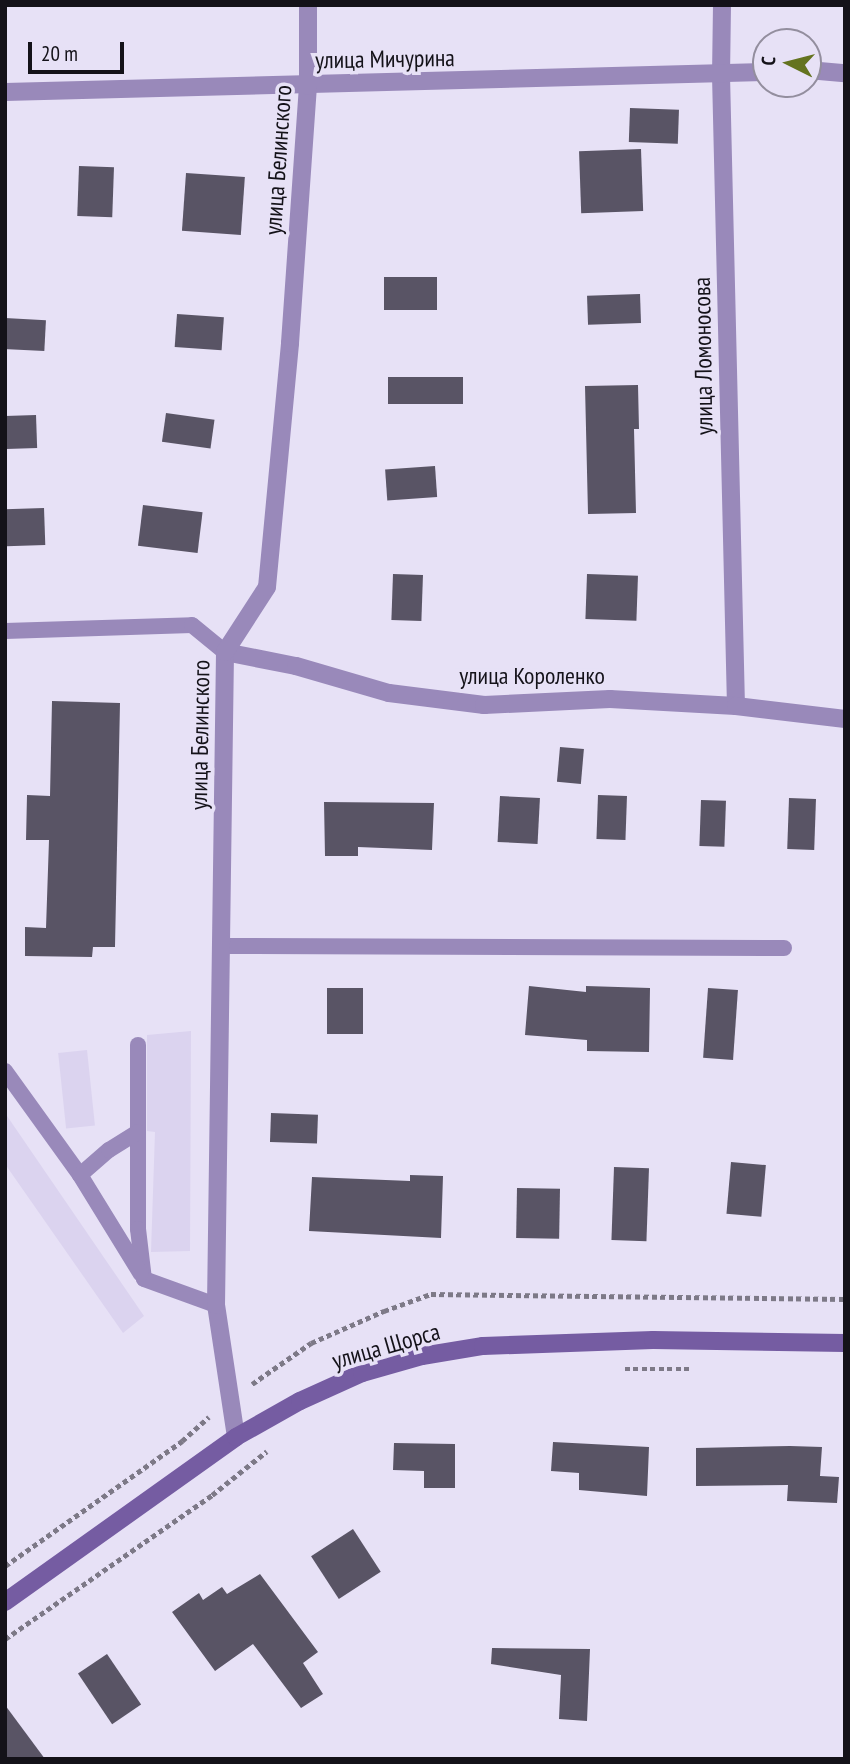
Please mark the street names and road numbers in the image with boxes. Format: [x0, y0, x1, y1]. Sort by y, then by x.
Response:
street label: улица Мичурина [315, 43, 455, 75]
street label: улица Белинского [258, 84, 298, 236]
street label: улица Ломоносова [687, 277, 719, 435]
street label: улица Белинского [184, 660, 216, 810]
street label: улица Короленко [459, 662, 605, 690]
street label: улица Щорса [329, 1317, 443, 1375]

